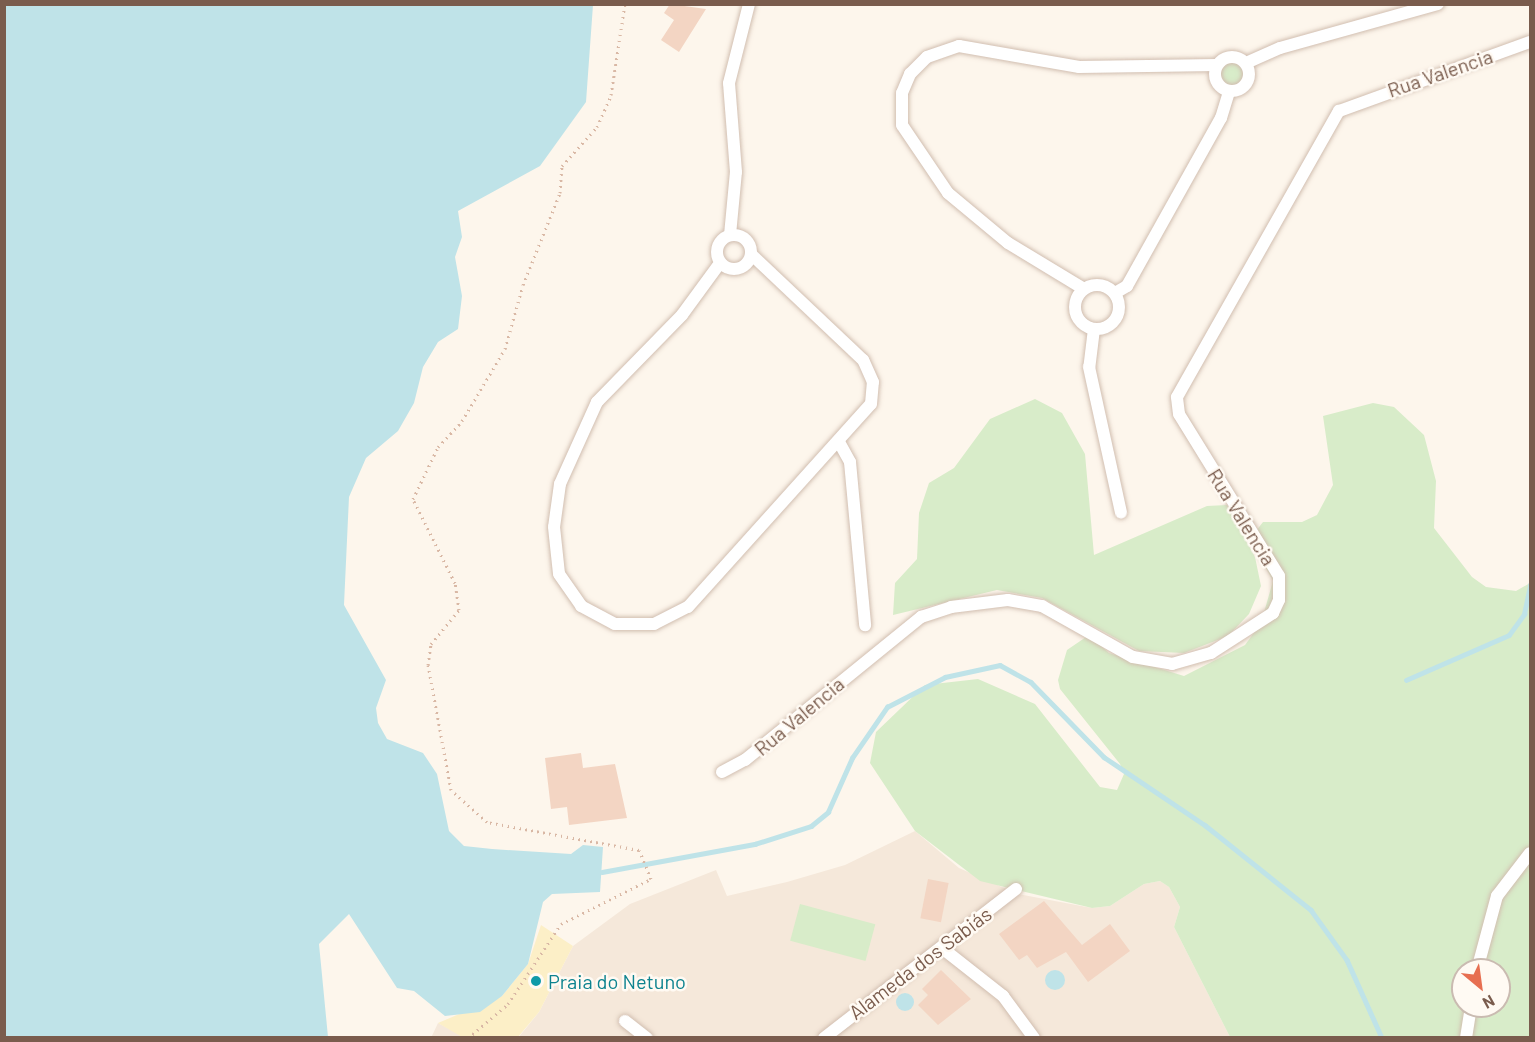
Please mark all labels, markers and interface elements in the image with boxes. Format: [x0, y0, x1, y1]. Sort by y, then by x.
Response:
street label: Rua Valencia [1384, 44, 1496, 102]
street label: Rua Valencia [1203, 464, 1281, 570]
street label: Rua Valencia [749, 672, 849, 760]
street label: Alameda dos Sabiás [844, 902, 996, 1024]
north arrow [1451, 958, 1511, 1018]
place label: Praia do Netuno [548, 969, 686, 993]
marker: Praia do Netuno [529, 974, 543, 988]
text: N [1480, 992, 1498, 1013]

